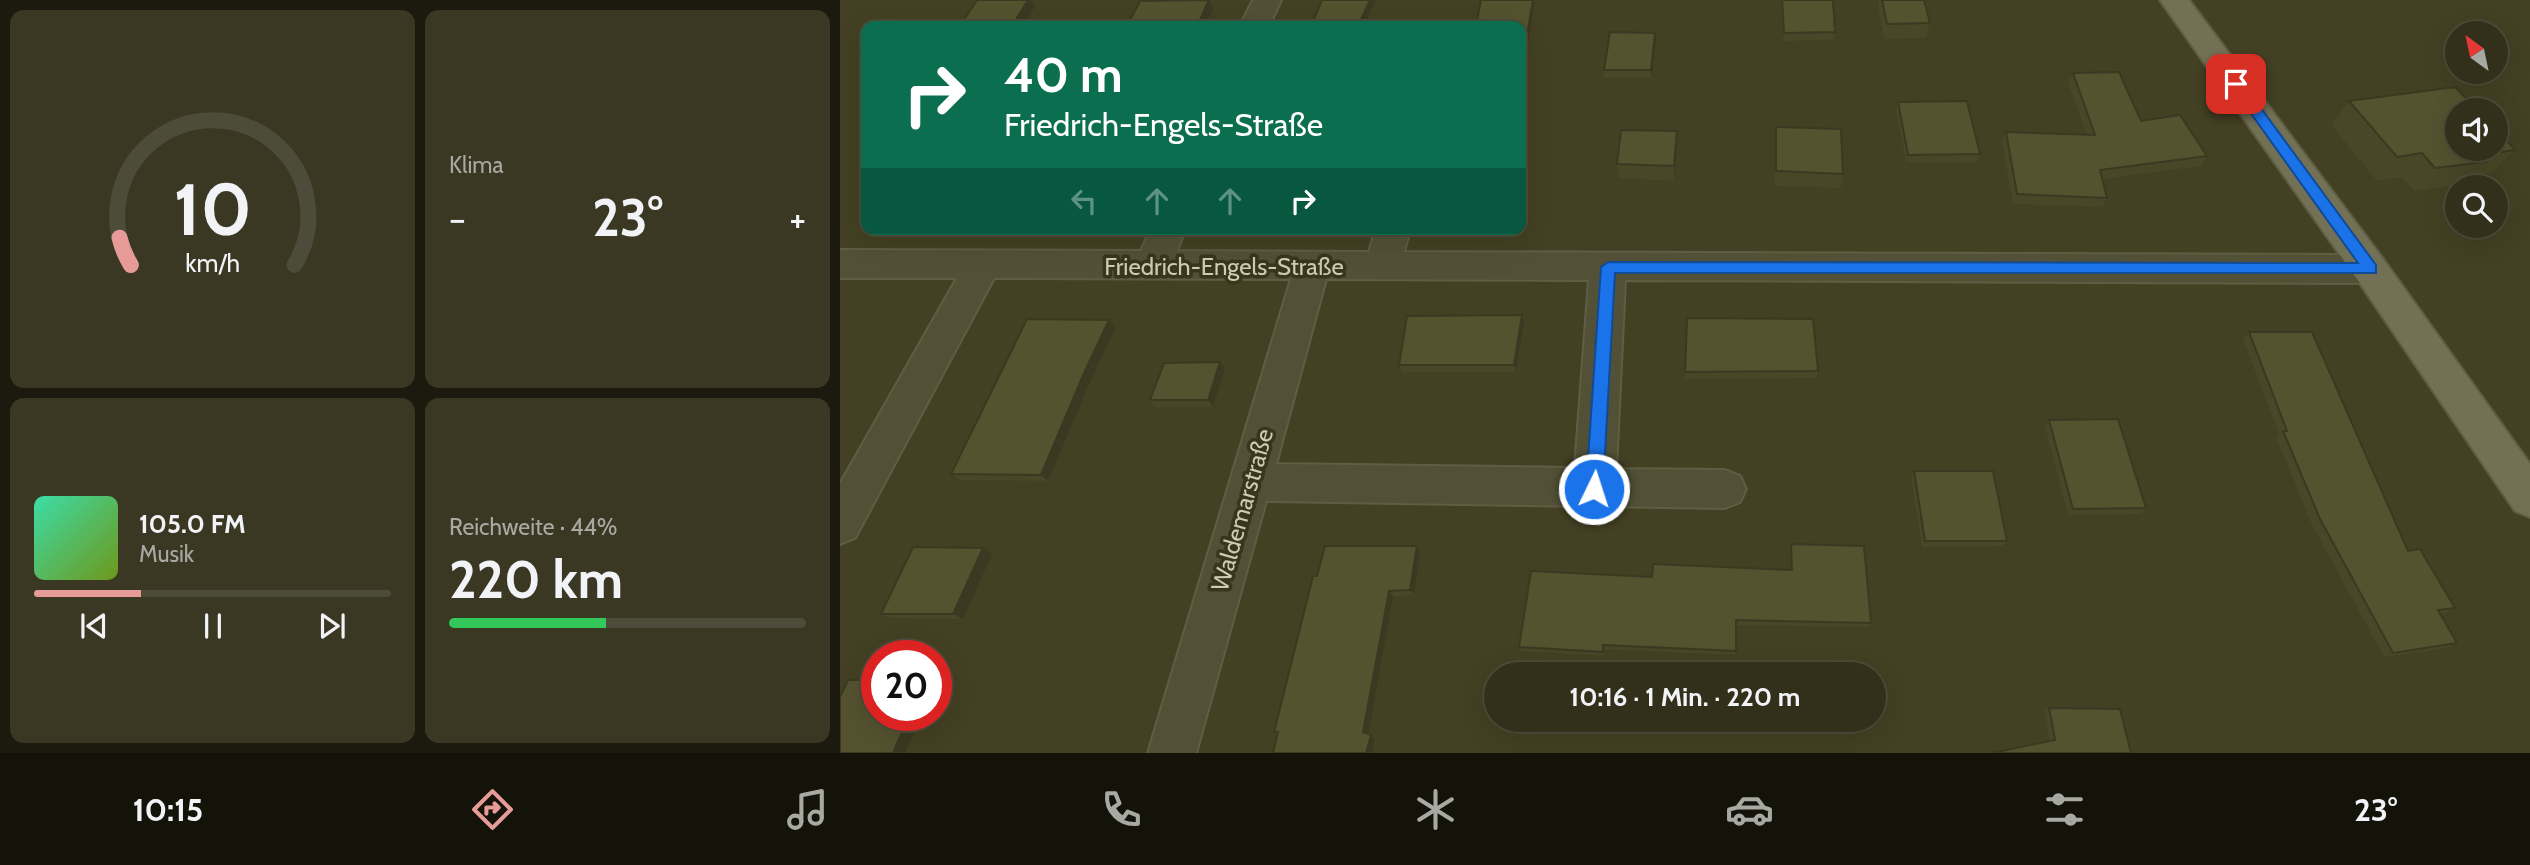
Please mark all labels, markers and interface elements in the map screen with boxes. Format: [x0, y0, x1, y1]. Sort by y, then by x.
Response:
north arrow [2445, 21, 2508, 84]
map controls [2445, 21, 2508, 238]
text: 40 m [1004, 45, 1123, 104]
icon: right [889, 49, 980, 140]
pin [2206, 54, 2266, 114]
icon: arrive [2217, 65, 2255, 103]
button: sound [2445, 98, 2508, 161]
text: Friedrich-Engels-Straße [1004, 105, 1323, 144]
text: Klima [449, 151, 504, 179]
text: 10 [173, 165, 252, 253]
button: search [2445, 175, 2508, 238]
icon: left [1065, 182, 1103, 220]
icon: ahead [1138, 182, 1176, 220]
icon: ahead [1211, 182, 1249, 220]
icon: right [1284, 182, 1322, 220]
text: 23° [592, 186, 663, 249]
text: − [449, 195, 466, 242]
text: + [789, 195, 806, 242]
text: km/h [185, 248, 240, 278]
street label: Friedrich-Engels-Straße [1104, 252, 1344, 281]
street label: Waldemarstraße [1205, 425, 1279, 595]
position arrow [1557, 452, 1631, 526]
text: 105.0 FM [139, 508, 246, 540]
text: Reichweite · 44% [449, 513, 618, 541]
text: Musik [139, 540, 194, 568]
text: 220 km [449, 548, 623, 611]
icon: previous [75, 607, 113, 645]
icon: pause [194, 607, 232, 645]
icon: next [313, 607, 351, 645]
speed limit sign: 20 [861, 640, 952, 731]
text: 10:16 · 1 Min. · 220 m [1570, 681, 1800, 713]
icon: directions [468, 785, 517, 834]
icon: music [783, 785, 832, 834]
icon: phone [1097, 785, 1146, 834]
icon: climate [1411, 785, 1460, 834]
icon: car [1725, 785, 1774, 834]
icon: filters [2040, 785, 2089, 834]
text: 10:15 [133, 790, 203, 829]
text: 23° [2354, 790, 2397, 829]

